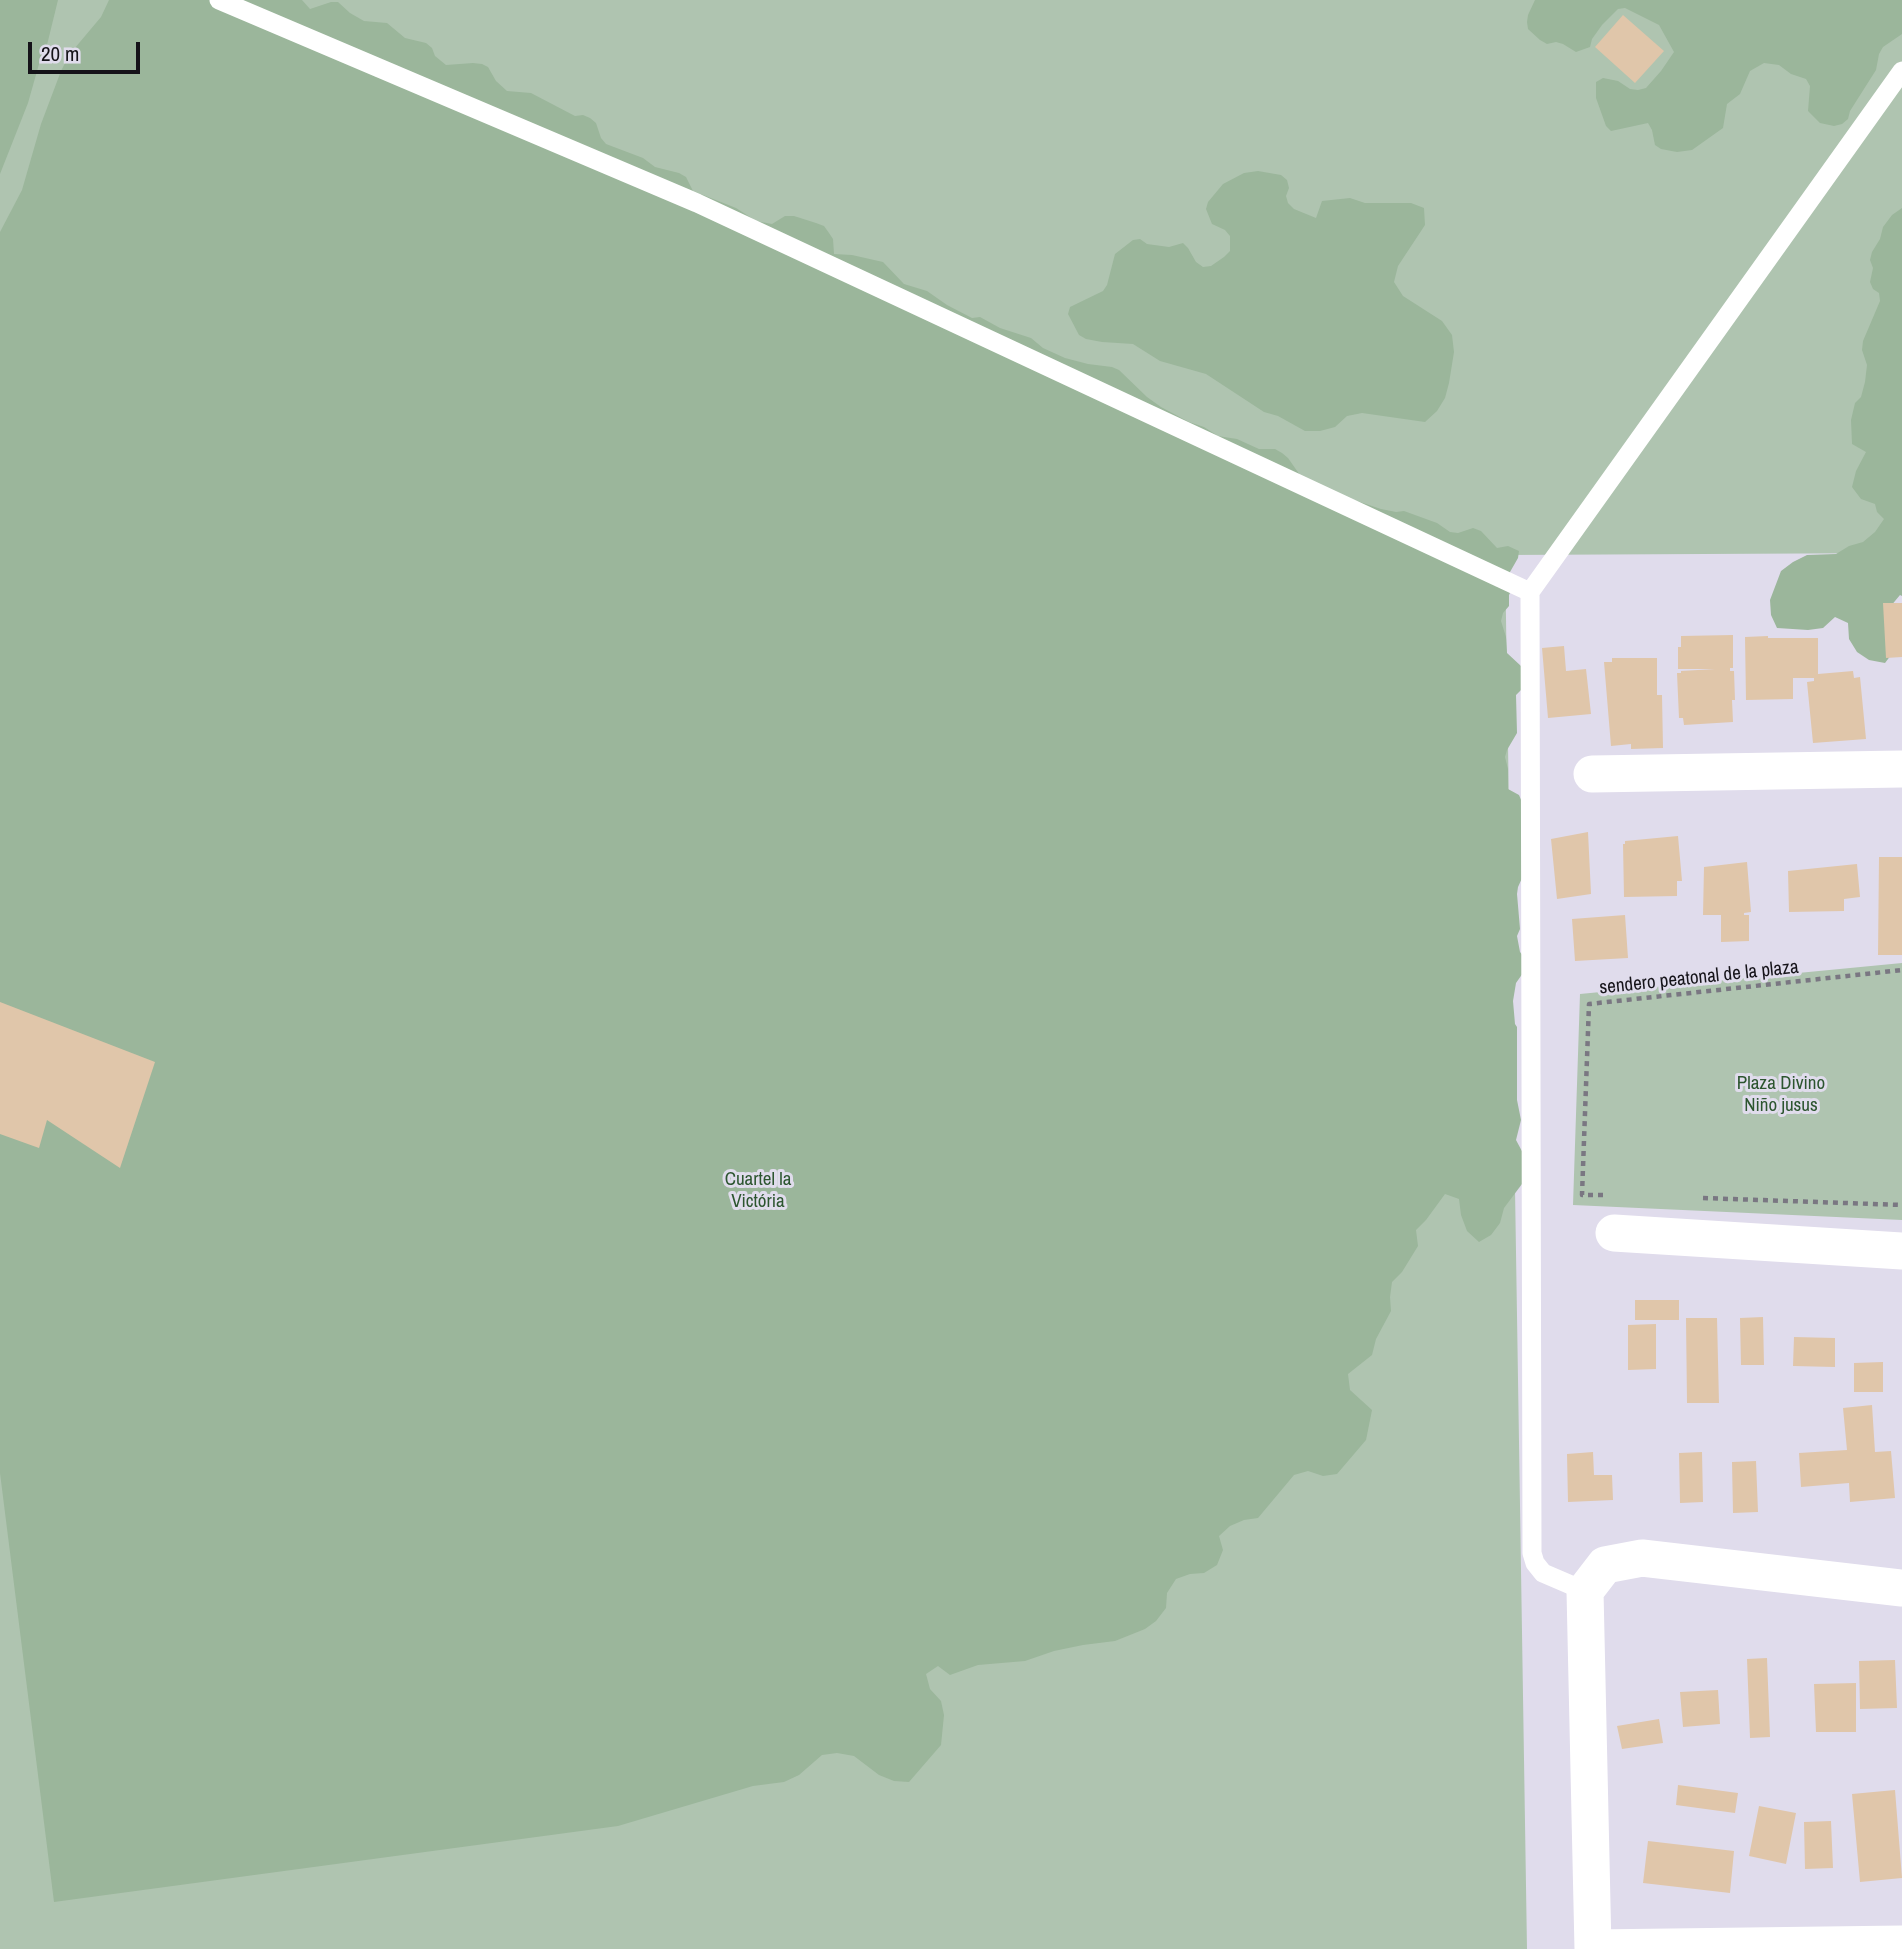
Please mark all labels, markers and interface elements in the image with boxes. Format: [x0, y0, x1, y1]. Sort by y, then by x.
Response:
scale bar [32, 28, 144, 72]
text: 20 m [41, 39, 79, 68]
street label: sendero peatonal de la plaza [1598, 956, 1800, 1000]
park label: Plaza Divino Niño jusus [1737, 1073, 1825, 1117]
park label: Cuartel la Victória [725, 1169, 791, 1213]

